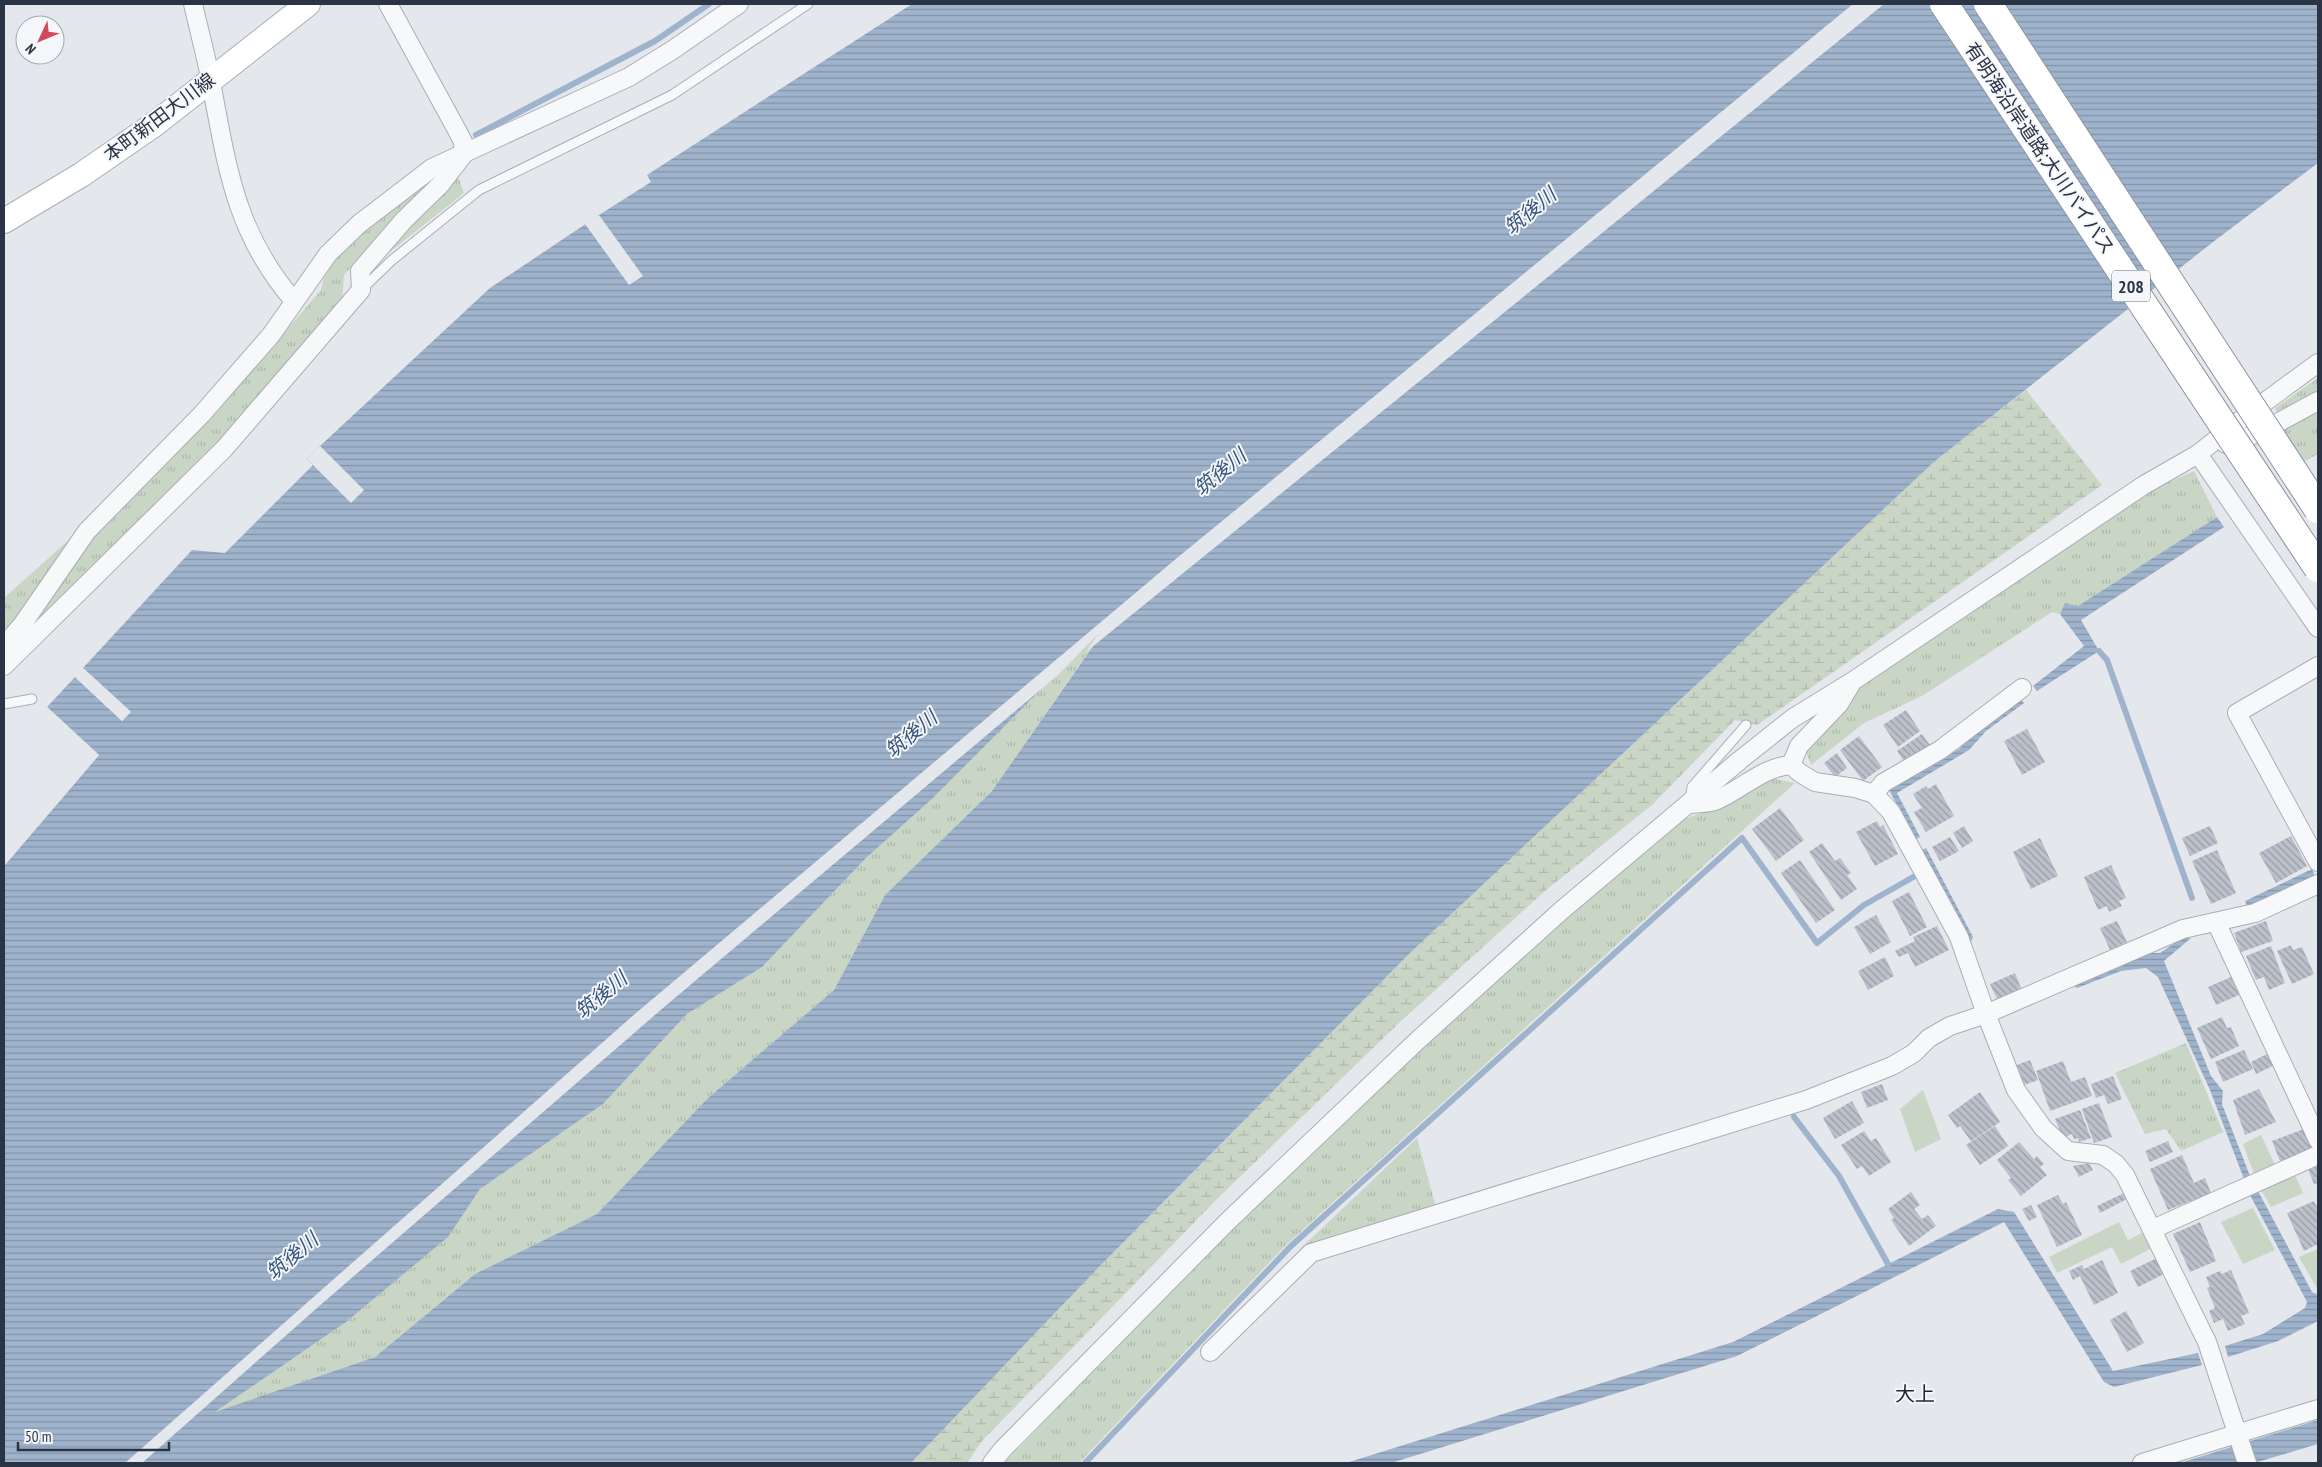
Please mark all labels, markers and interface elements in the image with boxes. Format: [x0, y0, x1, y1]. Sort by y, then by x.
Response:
north arrow [15, 15, 65, 65]
street label: 有明海沿岸道路;大川バイパス [1960, 37, 2120, 259]
text: N [22, 40, 40, 58]
street label: 本町新田大川線 [99, 67, 219, 167]
water label: 筑後川 [1499, 180, 1563, 240]
road number: 208 [2112, 270, 2150, 302]
water label: 筑後川 [1189, 441, 1253, 501]
water label: 筑後川 [880, 703, 944, 763]
water label: 筑後川 [570, 964, 634, 1024]
water label: 筑後川 [261, 1225, 325, 1285]
district label: 大上 [1895, 1381, 1935, 1407]
scale bar [18, 1420, 169, 1452]
text: 50 m [25, 1427, 51, 1446]

